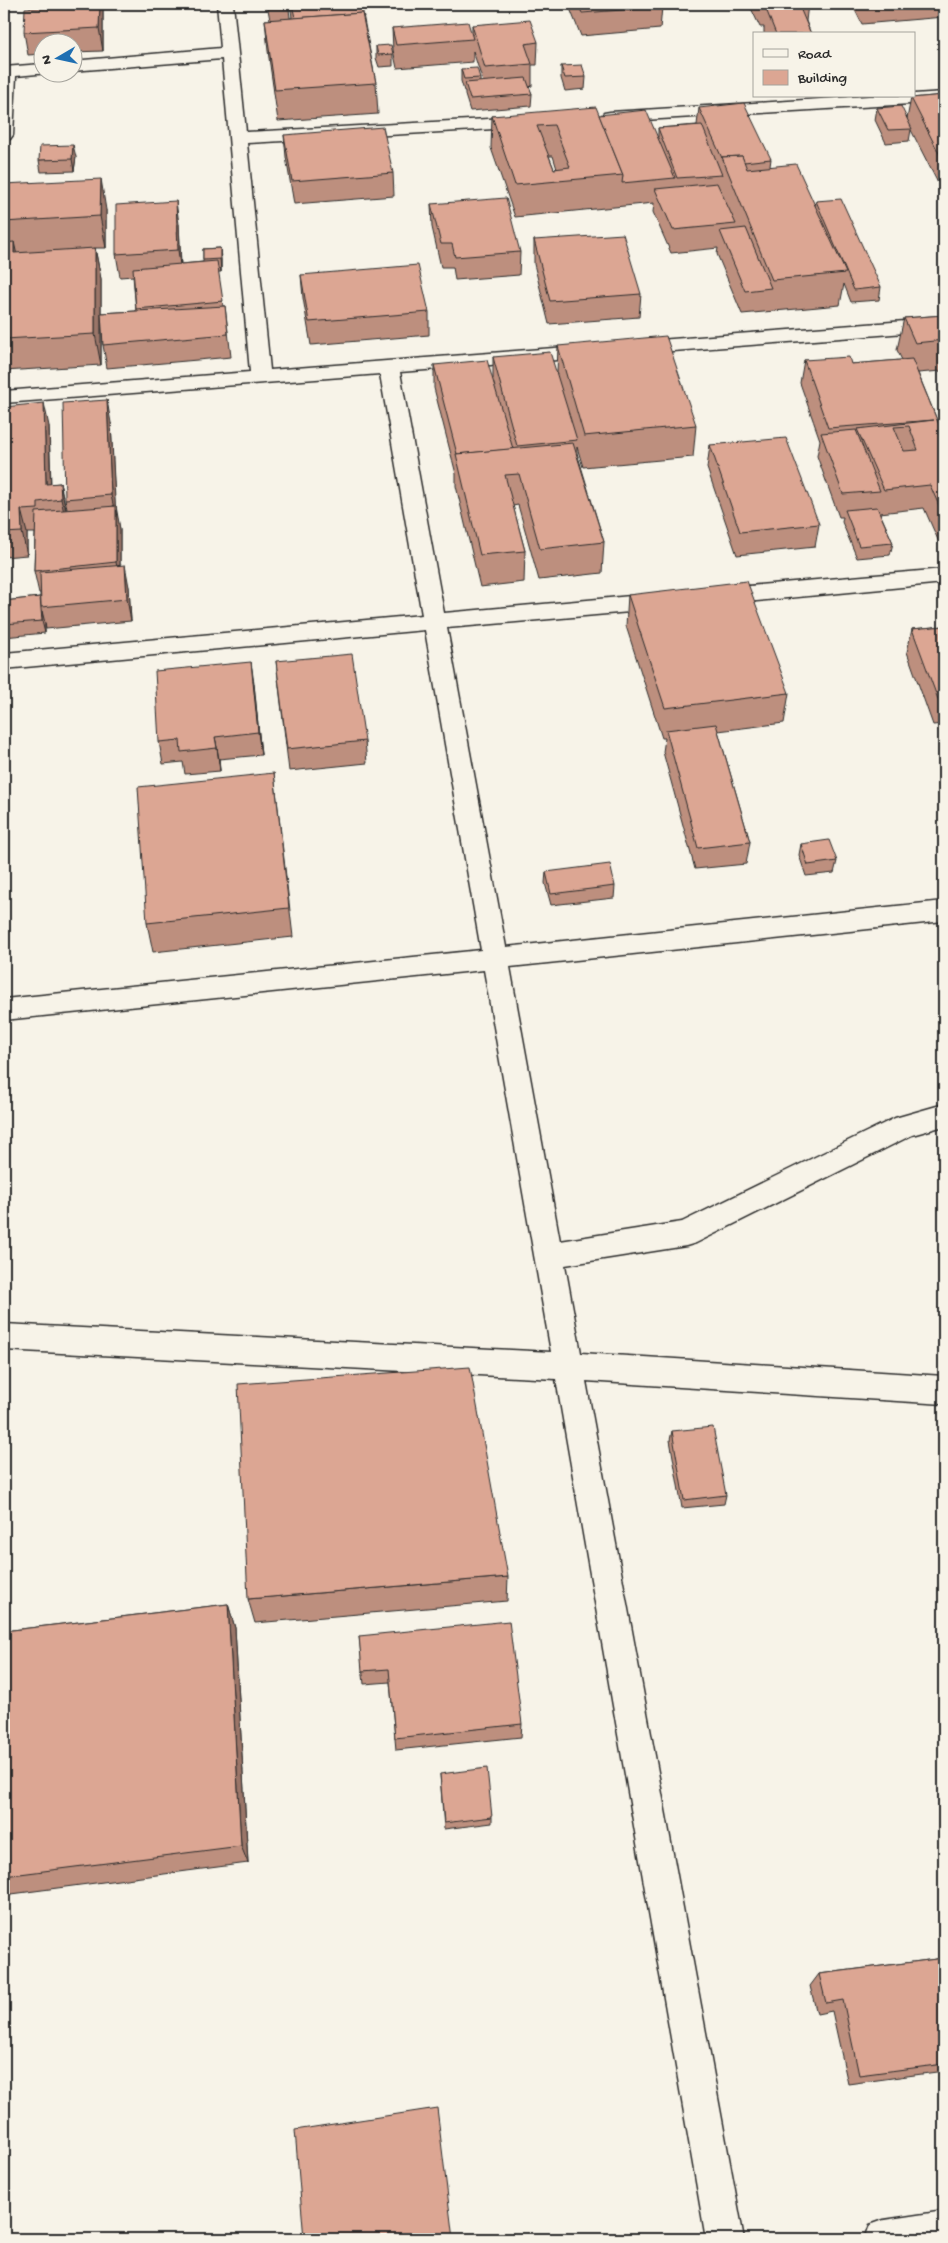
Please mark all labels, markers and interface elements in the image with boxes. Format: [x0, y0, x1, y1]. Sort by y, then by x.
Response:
north arrow [32, 32, 82, 82]
legend [753, 32, 916, 98]
text: Road [798, 46, 832, 64]
text: N [39, 54, 57, 65]
text: Building [797, 70, 847, 88]

